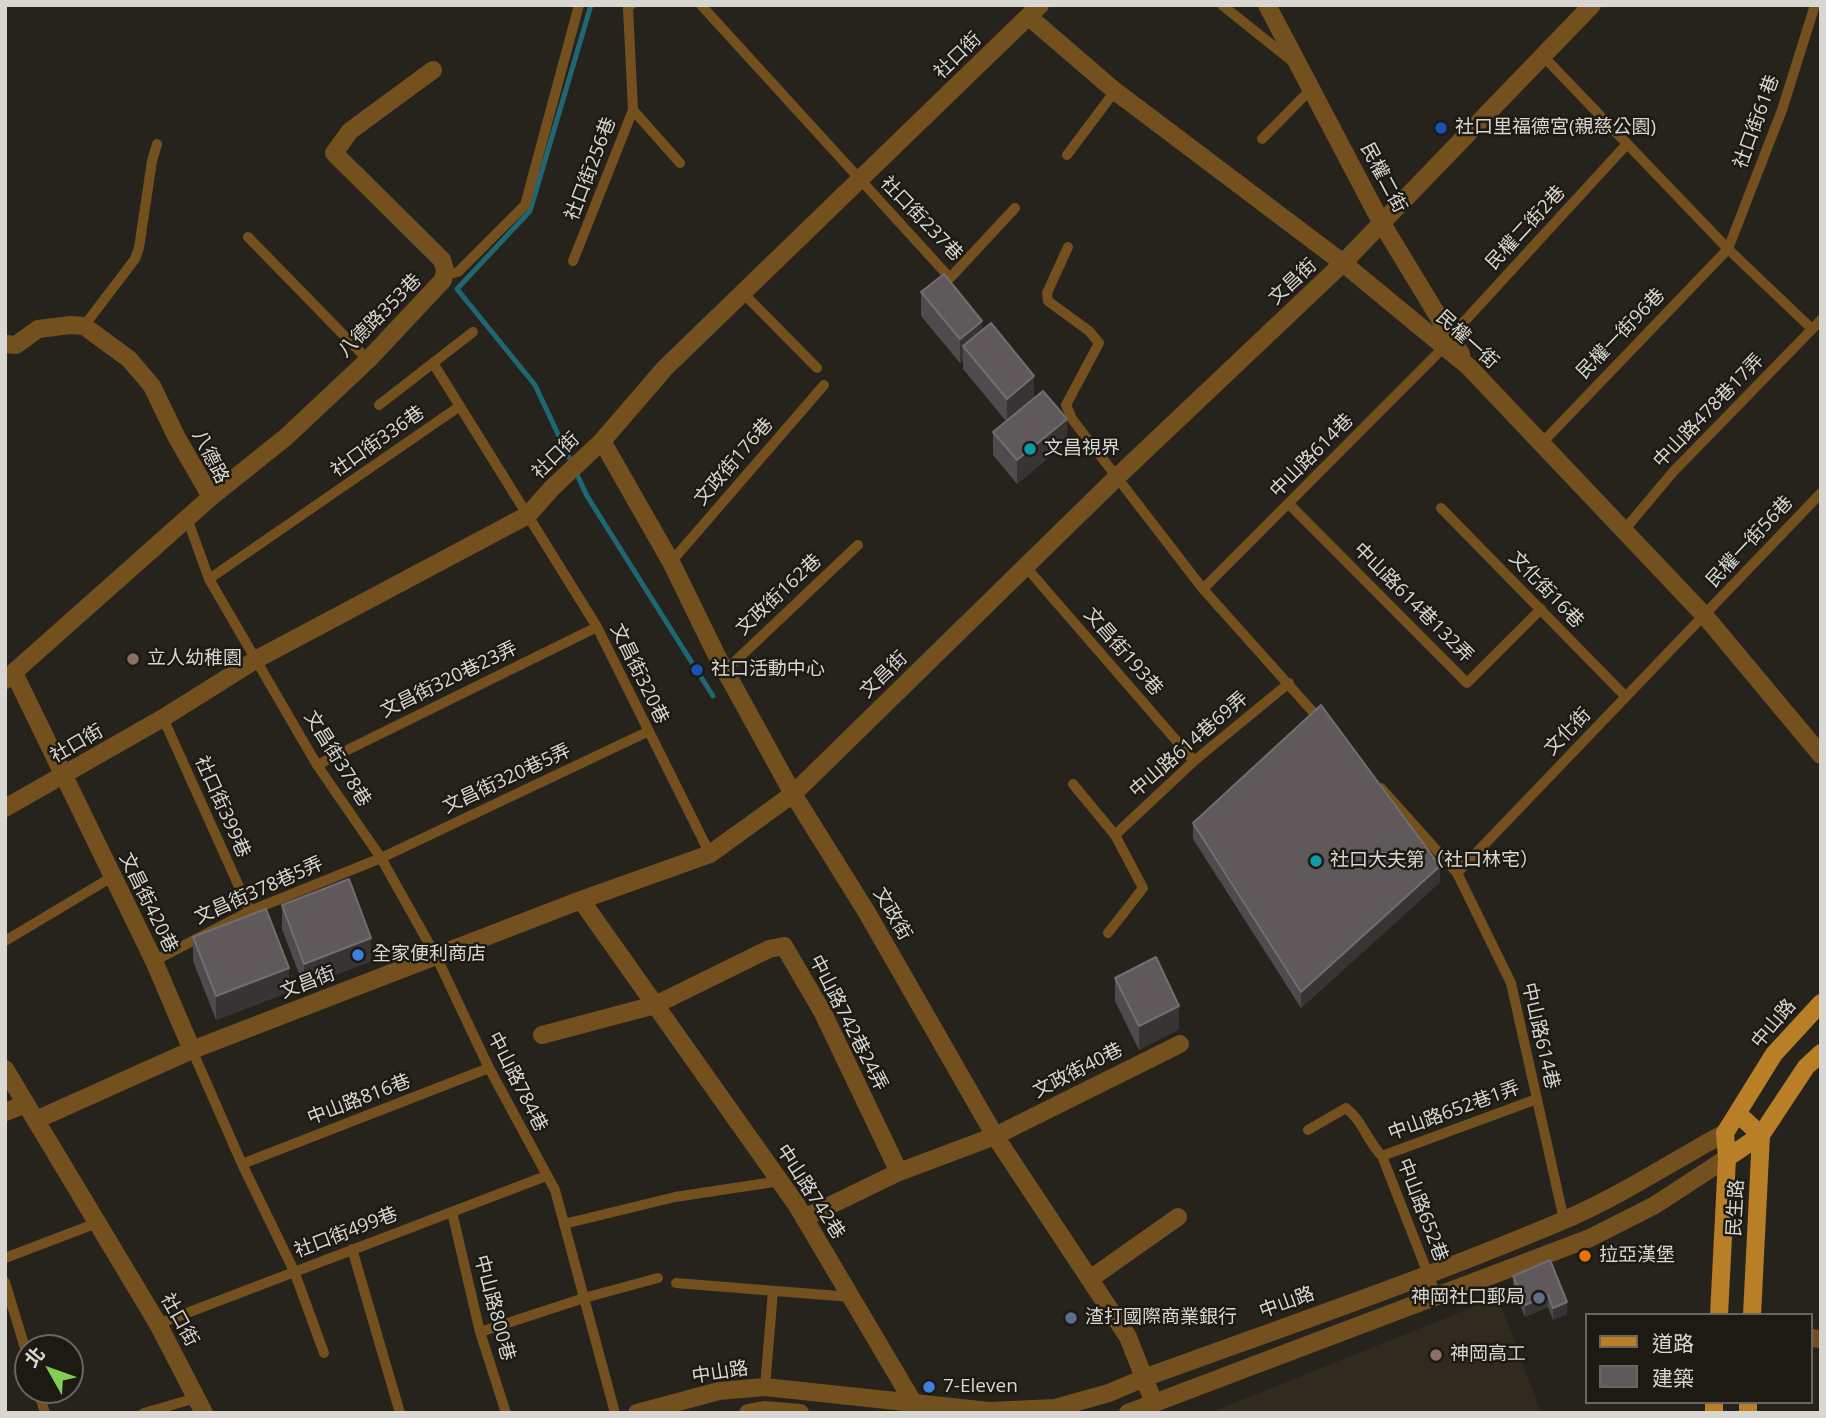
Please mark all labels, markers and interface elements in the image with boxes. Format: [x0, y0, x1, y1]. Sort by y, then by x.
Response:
street label: 社口街 [930, 28, 986, 84]
street label: 社口街61巷 [1730, 72, 1784, 172]
street label: 社口街256巷 [561, 114, 621, 224]
place label: 社口里福德宮(親慈公園) [1455, 117, 1656, 139]
marker: 社口里福德宮(親慈公園) [1433, 120, 1449, 136]
street label: 民權二街 [1355, 139, 1411, 217]
street label: 社口街237巷 [875, 172, 967, 266]
street label: 民權二街2巷 [1482, 182, 1570, 274]
street label: 文昌街 [1264, 254, 1322, 310]
street label: 八德路353巷 [334, 270, 426, 362]
street label: 民權一街96巷 [1572, 284, 1670, 384]
street label: 民權一街 [1431, 306, 1503, 374]
street label: 中山路478巷17弄 [1649, 349, 1769, 473]
street label: 社口街336巷 [327, 402, 429, 482]
street label: 中山路614巷 [1266, 410, 1358, 502]
street label: 文政街176巷 [690, 414, 778, 510]
street label: 八德路 [187, 426, 233, 488]
street label: 社口街 [528, 428, 584, 484]
place label: 文昌視界 [1044, 438, 1120, 460]
marker: 文昌視界 [1022, 441, 1038, 457]
street label: 民權一街56巷 [1702, 492, 1798, 592]
street label: 中山路614巷132弄 [1348, 538, 1478, 668]
street label: 文化街16巷 [1504, 547, 1588, 633]
street label: 文政街162巷 [732, 550, 826, 640]
street label: 文昌街193巷 [1079, 604, 1167, 700]
street label: 文昌街320巷 [605, 620, 673, 728]
street label: 文昌街320巷23弄 [377, 637, 521, 723]
street label: 文昌街 [856, 647, 912, 703]
place label: 立人幼稚園 [147, 648, 242, 670]
marker: 立人幼稚園 [125, 651, 141, 667]
place label: 社口活動中心 [711, 659, 825, 681]
marker: 社口活動中心 [689, 662, 705, 678]
street label: 中山路614巷69弄 [1125, 687, 1253, 803]
street label: 文化街 [1540, 704, 1596, 760]
street label: 文昌街378巷 [299, 707, 375, 811]
street label: 社口街 [47, 720, 107, 768]
street label: 文昌街320巷5弄 [439, 739, 575, 819]
street label: 社口街399巷 [190, 753, 254, 861]
street label: 文昌街420巷 [114, 849, 182, 957]
place label: 社口大夫第（社口林宅） [1330, 850, 1539, 872]
street label: 文昌街378巷5弄 [191, 852, 327, 930]
marker: 社口大夫第（社口林宅） [1308, 853, 1324, 869]
street label: 文政街 [868, 884, 916, 944]
place label: 全家便利商店 [372, 944, 486, 966]
marker: 全家便利商店 [350, 947, 366, 963]
street label: 中山路742巷24弄 [804, 951, 892, 1095]
street label: 文昌街 [277, 962, 339, 1004]
street label: 中山路614巷 [1517, 981, 1563, 1091]
street label: 中山路 [1747, 995, 1801, 1053]
street label: 中山路784巷 [482, 1028, 552, 1136]
street label: 文政街40巷 [1029, 1039, 1127, 1103]
street label: 中山路816巷 [304, 1070, 414, 1130]
street label: 中山路652巷1弄 [1385, 1077, 1523, 1145]
street label: 中山路742巷 [771, 1140, 849, 1244]
street label: 中山路652巷 [1392, 1155, 1452, 1265]
street label: 民生路 [1723, 1179, 1749, 1237]
street label: 社口街499巷 [291, 1203, 401, 1263]
place label: 拉亞漢堡 [1599, 1245, 1675, 1267]
marker: 拉亞漢堡 [1577, 1248, 1593, 1264]
street label: 中山路800巷 [469, 1253, 519, 1363]
street label: 中山路 [1256, 1283, 1318, 1323]
place label: 神岡社口郵局 [1411, 1287, 1525, 1309]
street label: 社口街 [155, 1290, 203, 1350]
marker: 神岡社口郵局 [1531, 1290, 1547, 1306]
place label: 渣打國際商業銀行 [1085, 1307, 1237, 1329]
marker: 渣打國際商業銀行 [1063, 1310, 1079, 1326]
legend [1584, 1313, 1812, 1404]
text: 道路 [1652, 1329, 1694, 1357]
north arrow [14, 1334, 84, 1404]
text: 北 [18, 1341, 51, 1372]
place label: 神岡高工 [1450, 1344, 1526, 1366]
marker: 神岡高工 [1428, 1347, 1444, 1363]
street label: 中山路 [690, 1357, 750, 1389]
text: 建築 [1652, 1364, 1694, 1392]
place label: 7-Eleven [943, 1376, 1018, 1398]
marker: 7-Eleven [921, 1379, 937, 1395]

